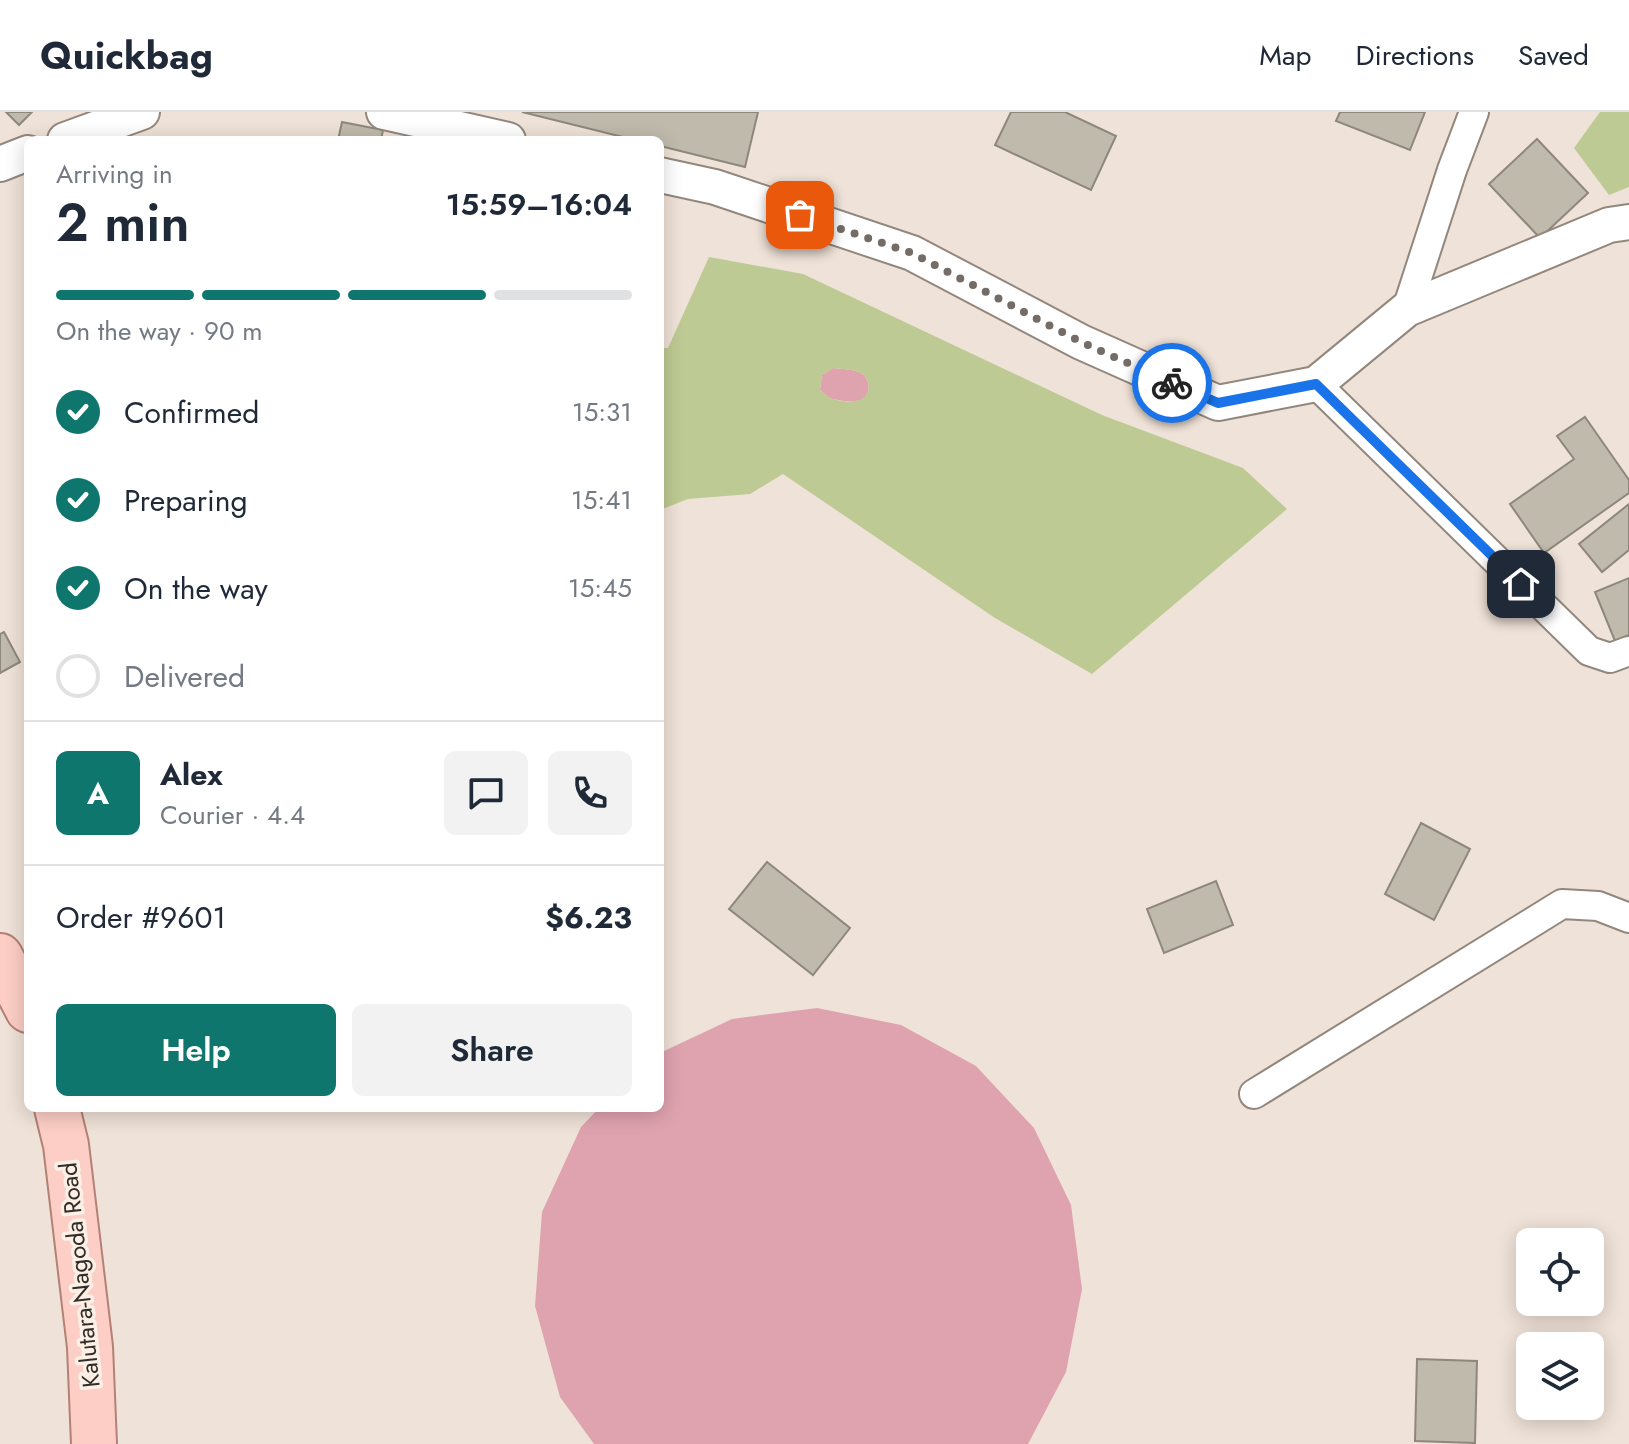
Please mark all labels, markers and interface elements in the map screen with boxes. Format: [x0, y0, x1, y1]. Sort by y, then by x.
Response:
text: Quickbag [40, 28, 213, 83]
text: Map [1259, 35, 1311, 76]
text: Directions [1355, 35, 1474, 76]
text: Saved [1518, 35, 1589, 76]
text: Arriving in [56, 155, 173, 193]
pin [766, 181, 834, 249]
text: 15:59–16:04 [446, 183, 632, 226]
text: 2 min [56, 185, 189, 261]
icon: bag [778, 193, 822, 237]
text: On the way · 90 m [56, 312, 263, 350]
courier [1132, 343, 1212, 423]
icon: bike [1150, 361, 1194, 405]
icon: check [56, 390, 100, 434]
text: Confirmed [124, 391, 259, 434]
text: 15:31 [572, 393, 632, 431]
icon: check [56, 478, 100, 522]
text: Preparing [124, 479, 248, 522]
text: 15:41 [571, 481, 632, 519]
pin [1487, 550, 1555, 618]
icon: home [1499, 562, 1543, 606]
icon: check [56, 566, 100, 610]
text: On the way [124, 567, 268, 610]
text: 15:45 [568, 569, 632, 607]
text: Delivered [124, 655, 245, 698]
button: chat [444, 751, 528, 835]
button: phone [548, 751, 632, 835]
text: Alex [160, 753, 223, 796]
text: A [87, 772, 109, 815]
text: Courier · 4.4 [160, 796, 305, 834]
text: Order #9601 [56, 896, 226, 939]
text: $6.23 [545, 896, 632, 939]
button: Help [56, 1004, 336, 1096]
button: Share [352, 1004, 632, 1096]
street label: Kalutara-Nagoda Road [50, 1161, 109, 1389]
map controls [1516, 1228, 1604, 1420]
button: locate [1516, 1228, 1604, 1316]
button: layers [1516, 1332, 1604, 1420]

